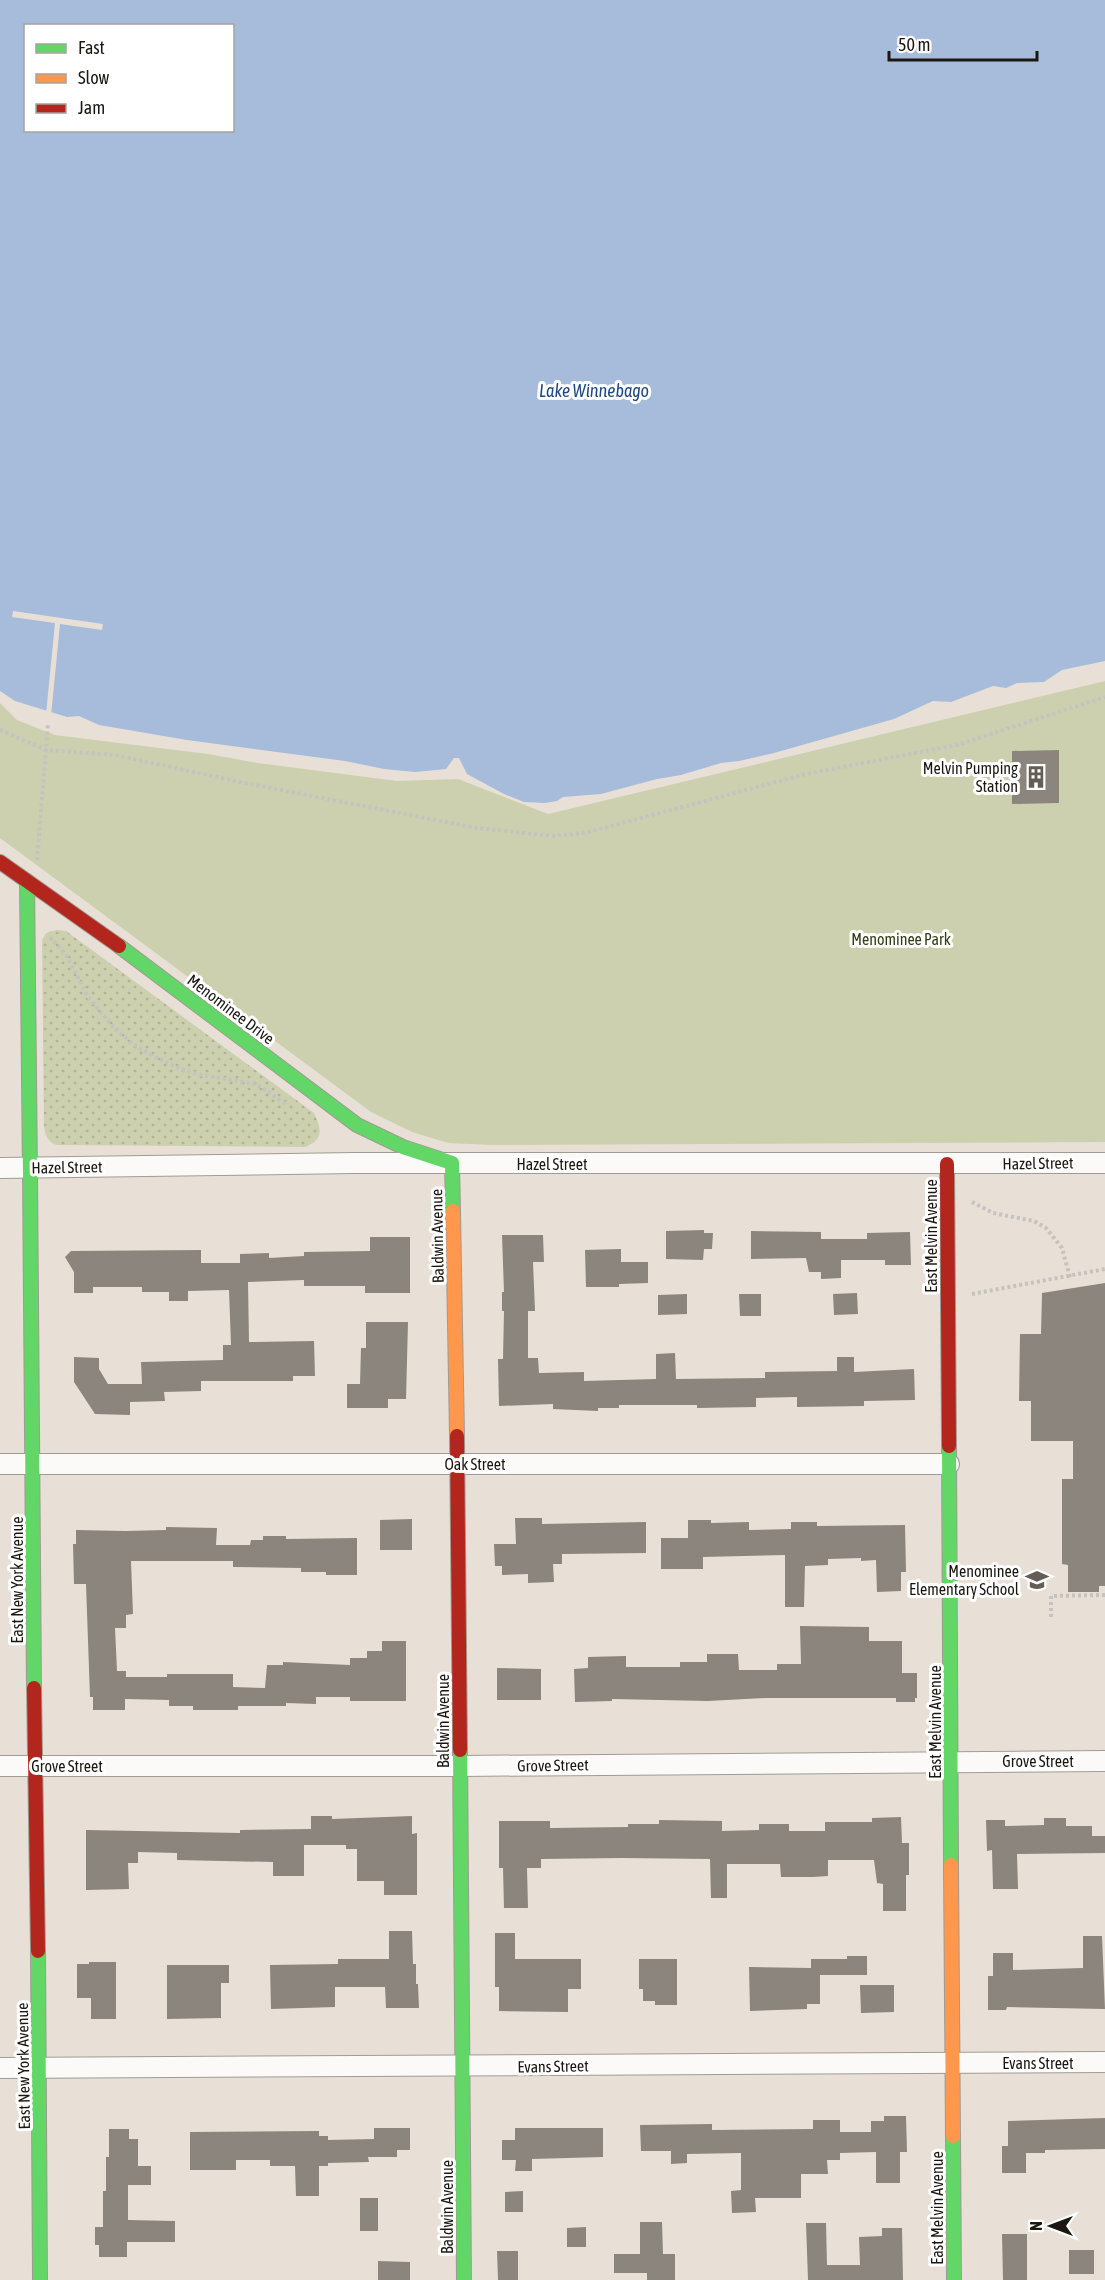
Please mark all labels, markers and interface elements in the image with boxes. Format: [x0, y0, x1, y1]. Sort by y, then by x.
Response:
legend [24, 24, 234, 132]
scale bar [889, 24, 1038, 62]
text: 50 m [898, 34, 930, 55]
text: Fast [78, 37, 105, 58]
text: Slow [78, 67, 109, 88]
text: Jam [78, 97, 105, 118]
water label: Lake Winnebago [539, 380, 649, 401]
place label: Melvin Pumping Station [923, 759, 1018, 795]
building icon: Melvin Pumping Station [1023, 764, 1049, 790]
park label: Menominee Park [851, 930, 951, 948]
street label: Menominee Drive [184, 971, 278, 1047]
street label: Hazel Street [1002, 1153, 1074, 1173]
street label: Hazel Street [516, 1155, 588, 1173]
street label: Hazel Street [31, 1157, 103, 1177]
street label: East Melvin Avenue [922, 1179, 940, 1293]
street label: Baldwin Avenue [427, 1189, 447, 1283]
street label: Oak Street [444, 1455, 506, 1473]
street label: East New York Avenue [8, 1517, 26, 1643]
place label: Menominee Elementary School [909, 1562, 1020, 1599]
school or university icon: Menominee Elementary School [1024, 1567, 1050, 1593]
street label: East Melvin Avenue [926, 1665, 944, 1779]
street label: Baldwin Avenue [434, 1674, 452, 1768]
street label: Grove Street [1002, 1752, 1074, 1770]
street label: Grove Street [517, 1755, 589, 1775]
street label: Grove Street [31, 1757, 103, 1775]
street label: East New York Avenue [13, 2002, 33, 2130]
street label: Evans Street [1002, 2054, 1074, 2072]
street label: Evans Street [517, 2056, 589, 2076]
street label: East Melvin Avenue [928, 2151, 946, 2265]
street label: Baldwin Avenue [438, 2160, 456, 2254]
north arrow [1021, 2196, 1081, 2256]
text: N [1027, 2221, 1045, 2231]

